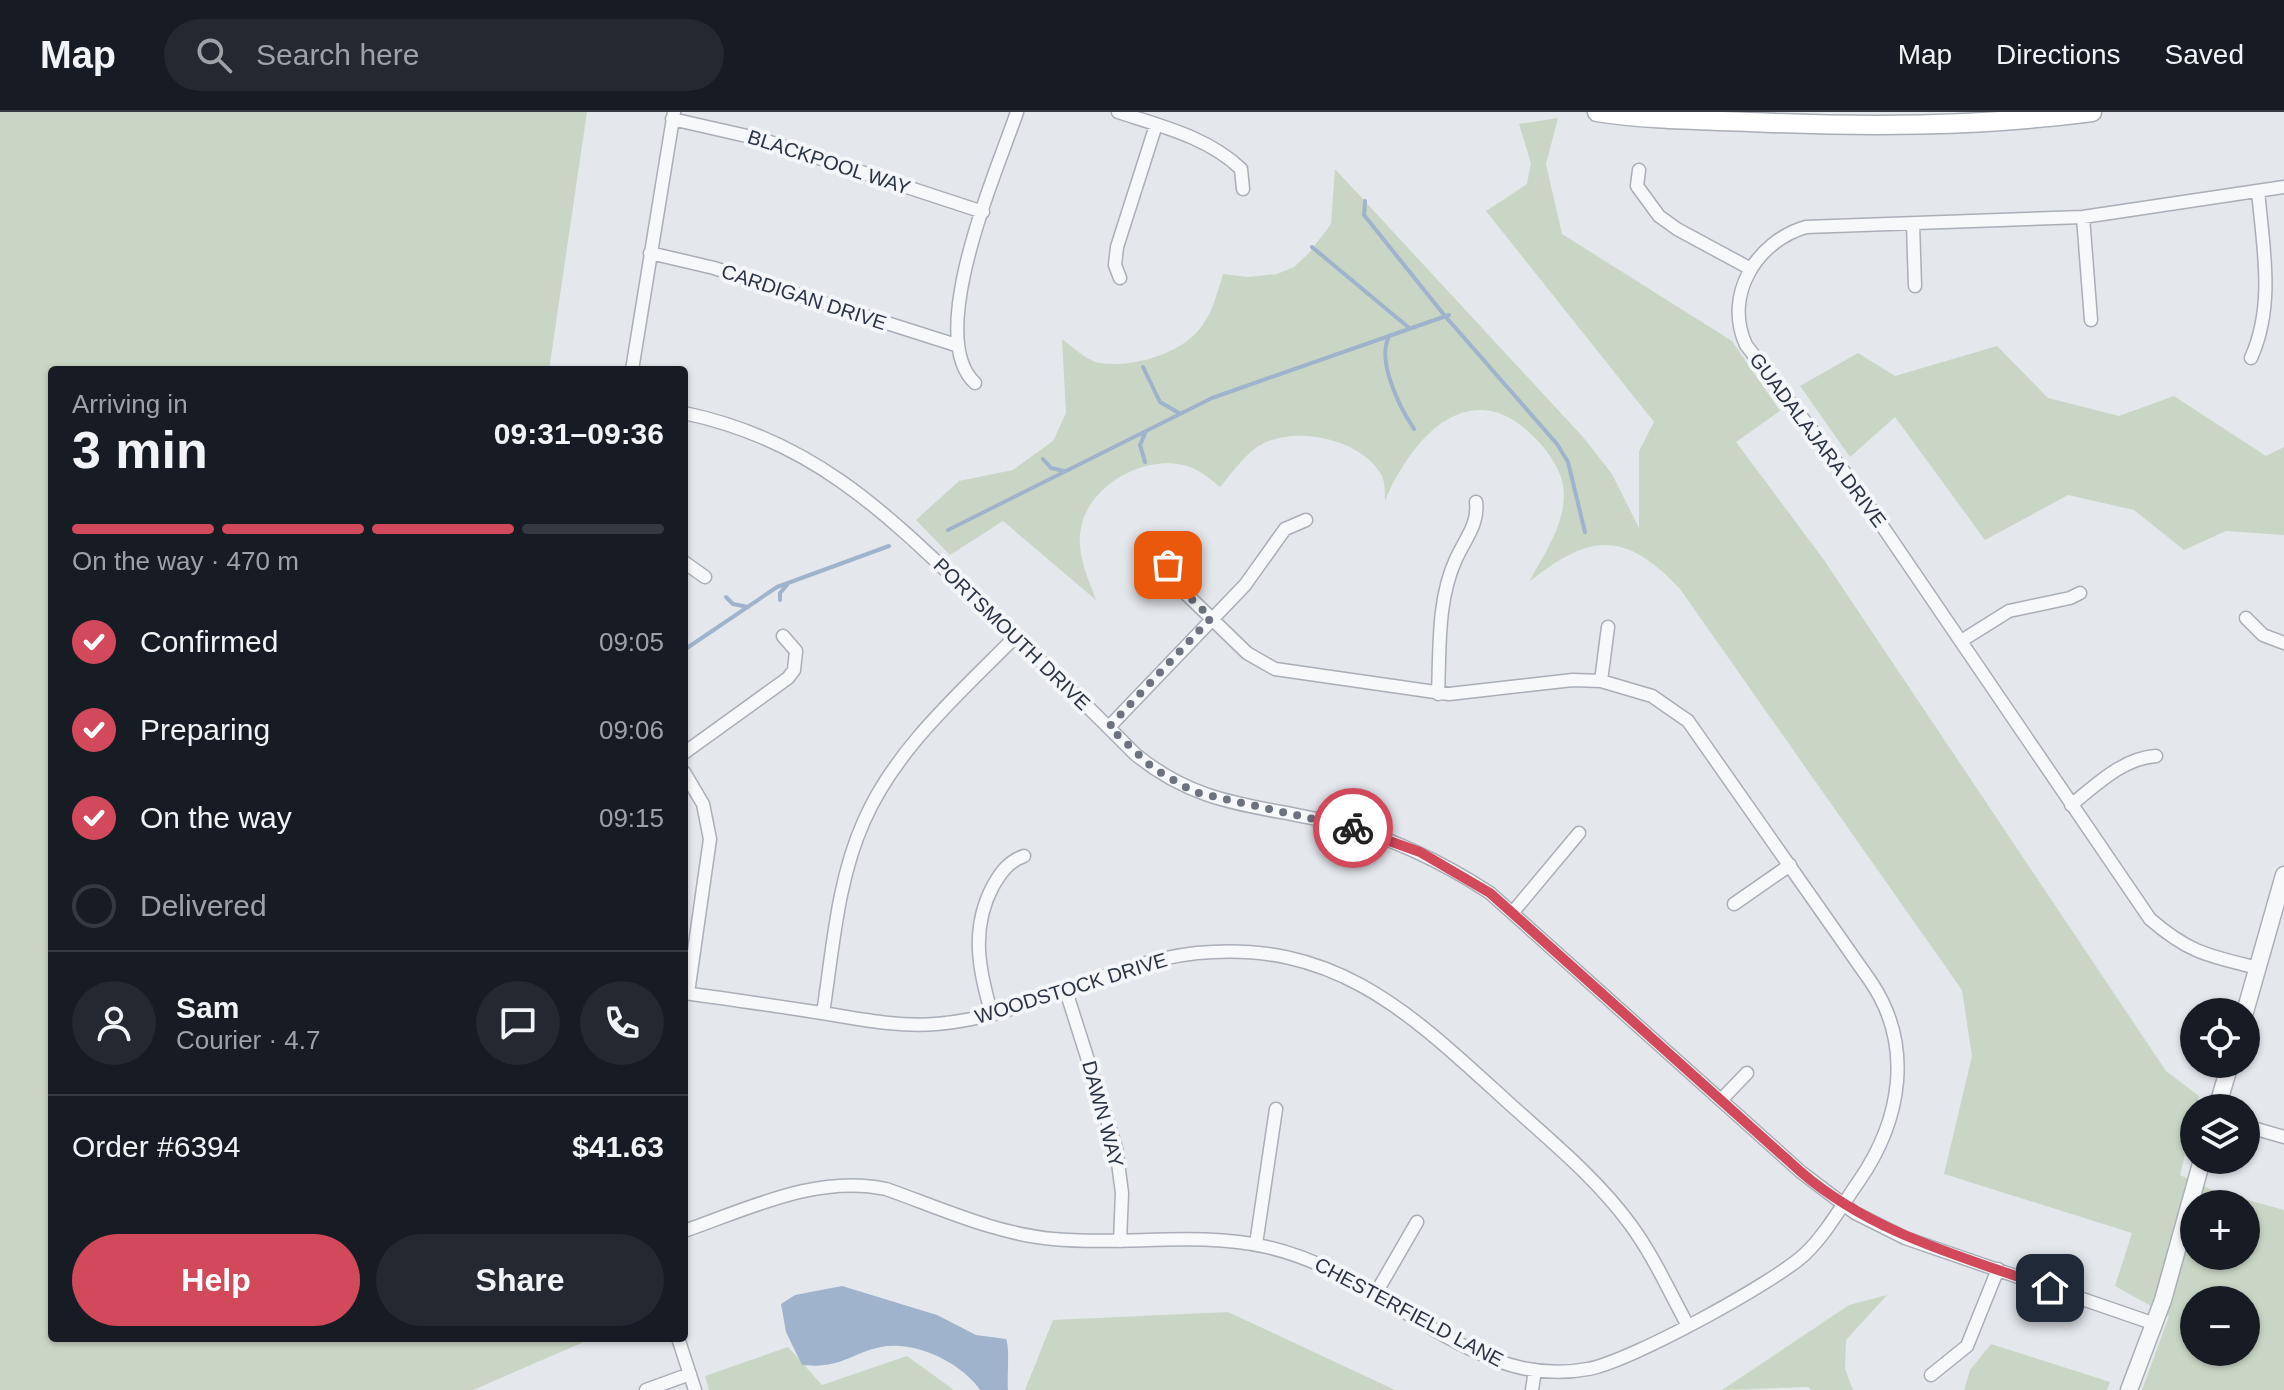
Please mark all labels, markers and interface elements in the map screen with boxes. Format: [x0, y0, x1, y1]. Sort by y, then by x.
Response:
search box [164, 19, 724, 91]
icon: search [192, 33, 236, 77]
text: Map [40, 34, 116, 76]
text: Search here [256, 38, 419, 71]
text: Map [1898, 39, 1952, 70]
text: Directions [1996, 39, 2121, 70]
text: Saved [2165, 39, 2244, 70]
street label: BLACKPOOL WAY [745, 125, 913, 199]
street label: CARDIGAN DRIVE [719, 260, 889, 334]
street label: GUADALAJARA DRIVE [1745, 349, 1891, 531]
text: Arriving in [72, 389, 188, 419]
text: 09:31–09:36 [494, 417, 664, 450]
text: 3 min [72, 421, 208, 479]
pin [1134, 531, 1202, 599]
icon: bag [1146, 543, 1190, 587]
text: On the way · 470 m [72, 546, 299, 576]
street label: PORTSMOUTH DRIVE [929, 554, 1095, 714]
icon: check [72, 620, 116, 664]
text: Confirmed [140, 625, 278, 658]
text: 09:05 [599, 627, 664, 657]
icon: check [72, 708, 116, 752]
text: Preparing [140, 713, 270, 746]
text: 09:06 [599, 715, 664, 745]
courier [1313, 788, 1393, 868]
icon: check [72, 796, 116, 840]
text: On the way [140, 801, 292, 834]
text: 09:15 [599, 803, 664, 833]
icon: bike [1331, 806, 1375, 850]
text: Delivered [140, 889, 267, 922]
street label: WOODSTOCK DRIVE [972, 948, 1170, 1028]
button: person [72, 981, 156, 1065]
button: chat [476, 981, 560, 1065]
button: phone [580, 981, 664, 1065]
text: Sam [176, 991, 239, 1024]
map controls [2180, 998, 2260, 1366]
button: locate [2180, 998, 2260, 1078]
text: Courier · 4.7 [176, 1025, 321, 1055]
street label: DAWN WAY [1078, 1058, 1128, 1170]
button: layers [2180, 1094, 2260, 1174]
text: Order #6394 [72, 1130, 240, 1163]
text: $41.63 [572, 1130, 664, 1163]
button: + [2180, 1190, 2260, 1270]
button: Help [72, 1234, 360, 1326]
button: Share [376, 1234, 664, 1326]
street label: CHESTERFIELD LANE [1311, 1253, 1507, 1371]
pin [2016, 1254, 2084, 1322]
icon: home [2028, 1266, 2072, 1310]
button: − [2180, 1286, 2260, 1366]

